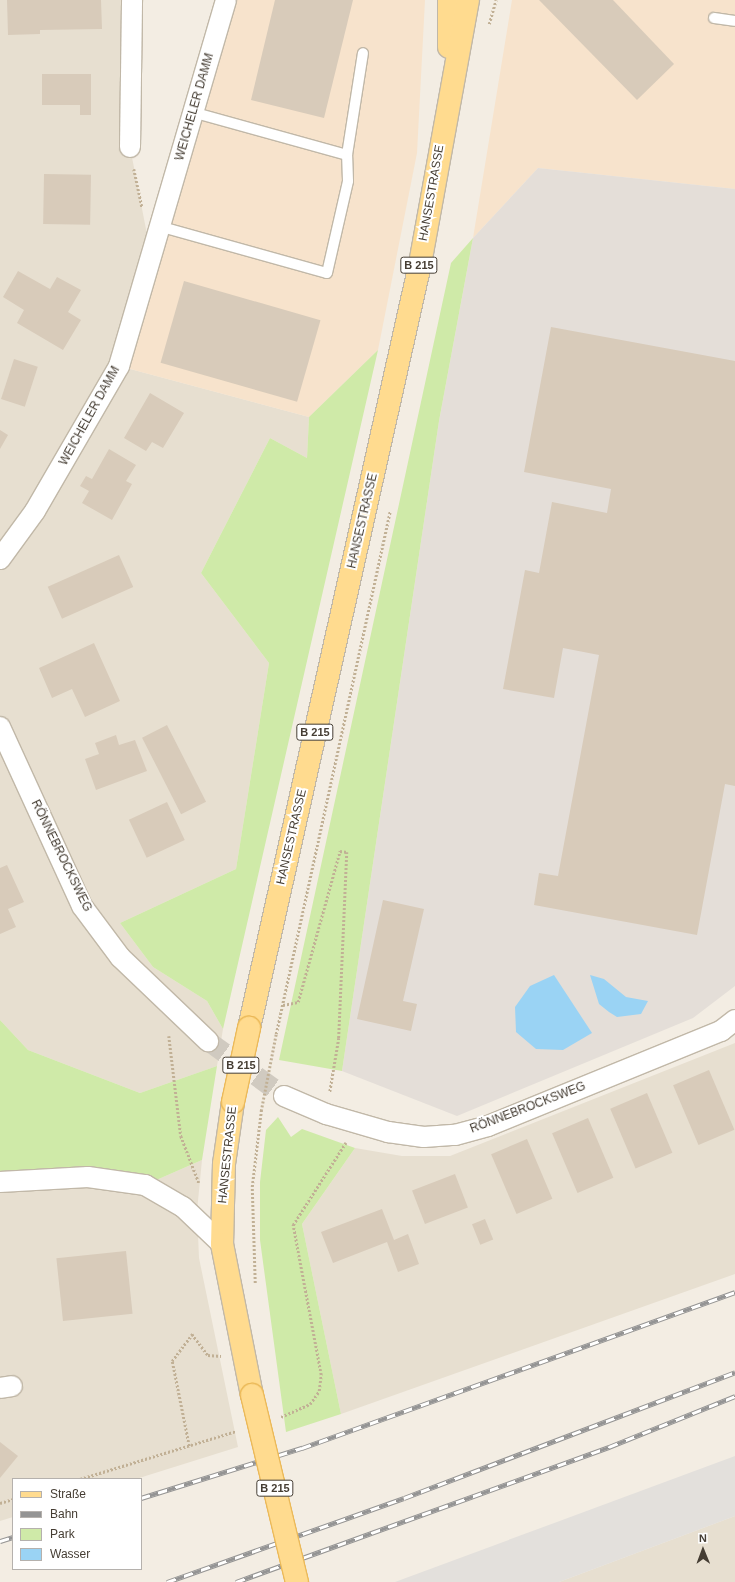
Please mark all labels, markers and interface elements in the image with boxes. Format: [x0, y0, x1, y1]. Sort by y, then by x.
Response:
street label: WEICHELER DAMM [173, 52, 217, 162]
street label: HANSESTRASSE [416, 144, 448, 242]
road number: B 215 [400, 256, 438, 274]
street label: WEICHELER DAMM [57, 364, 123, 468]
street label: HANSESTRASSE [345, 472, 381, 570]
road number: B 215 [296, 723, 334, 741]
street label: HANSESTRASSE [274, 788, 310, 886]
street label: RÖNNEBROCKSWEG [28, 798, 94, 914]
road number: B 215 [222, 1056, 260, 1074]
street label: RÖNNEBROCKSWEG [468, 1079, 588, 1137]
street label: HANSESTRASSE [216, 1106, 240, 1204]
legend [12, 1478, 142, 1570]
road number: B 215 [256, 1479, 294, 1497]
text: Straße [50, 1487, 86, 1501]
text: Bahn [50, 1507, 78, 1521]
text: Park [50, 1527, 75, 1541]
north arrow [683, 1530, 723, 1570]
text: N [699, 1532, 707, 1544]
text: Wasser [50, 1547, 90, 1561]

